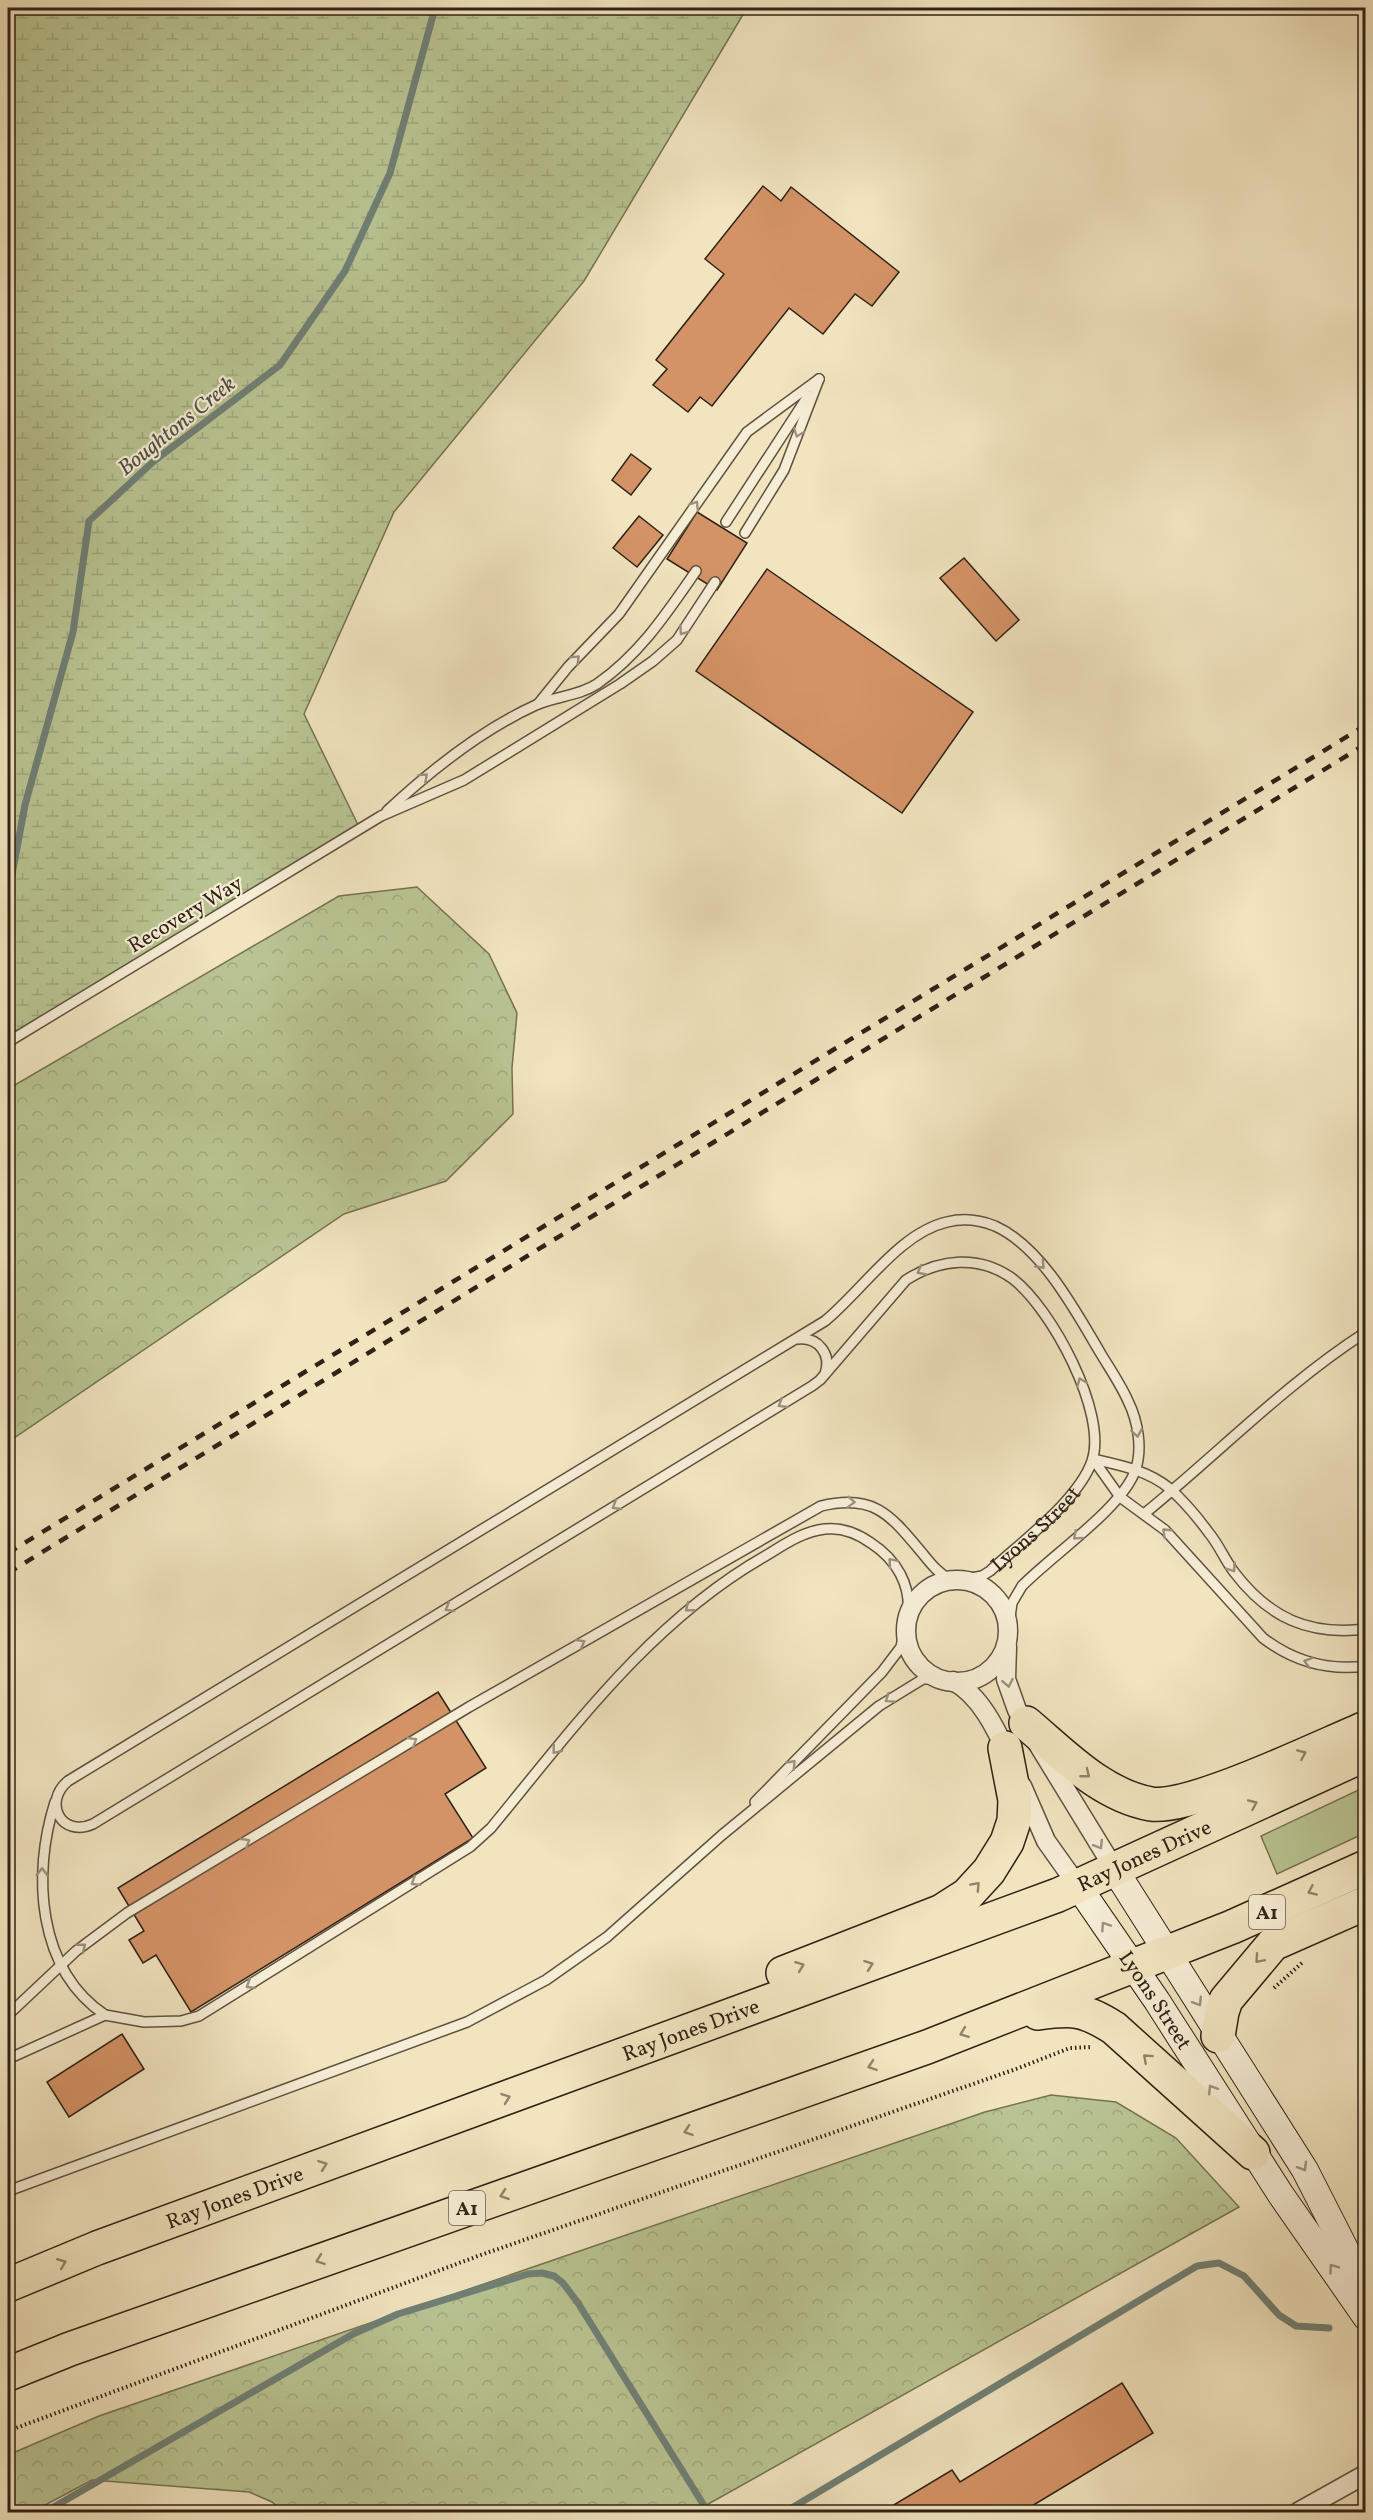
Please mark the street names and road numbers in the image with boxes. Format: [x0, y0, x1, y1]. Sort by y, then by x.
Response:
street label: Recovery Way [123, 869, 249, 961]
street label: Lyons Street [985, 1481, 1089, 1579]
street label: Ray Jones Drive [1073, 1814, 1217, 1900]
road number: A1 [1249, 1895, 1285, 1929]
street label: Lyons Street [1111, 1946, 1198, 2056]
street label: Ray Jones Drive [619, 1993, 764, 2070]
street label: Ray Jones Drive [162, 2160, 308, 2237]
road number: A1 [449, 2191, 485, 2225]

